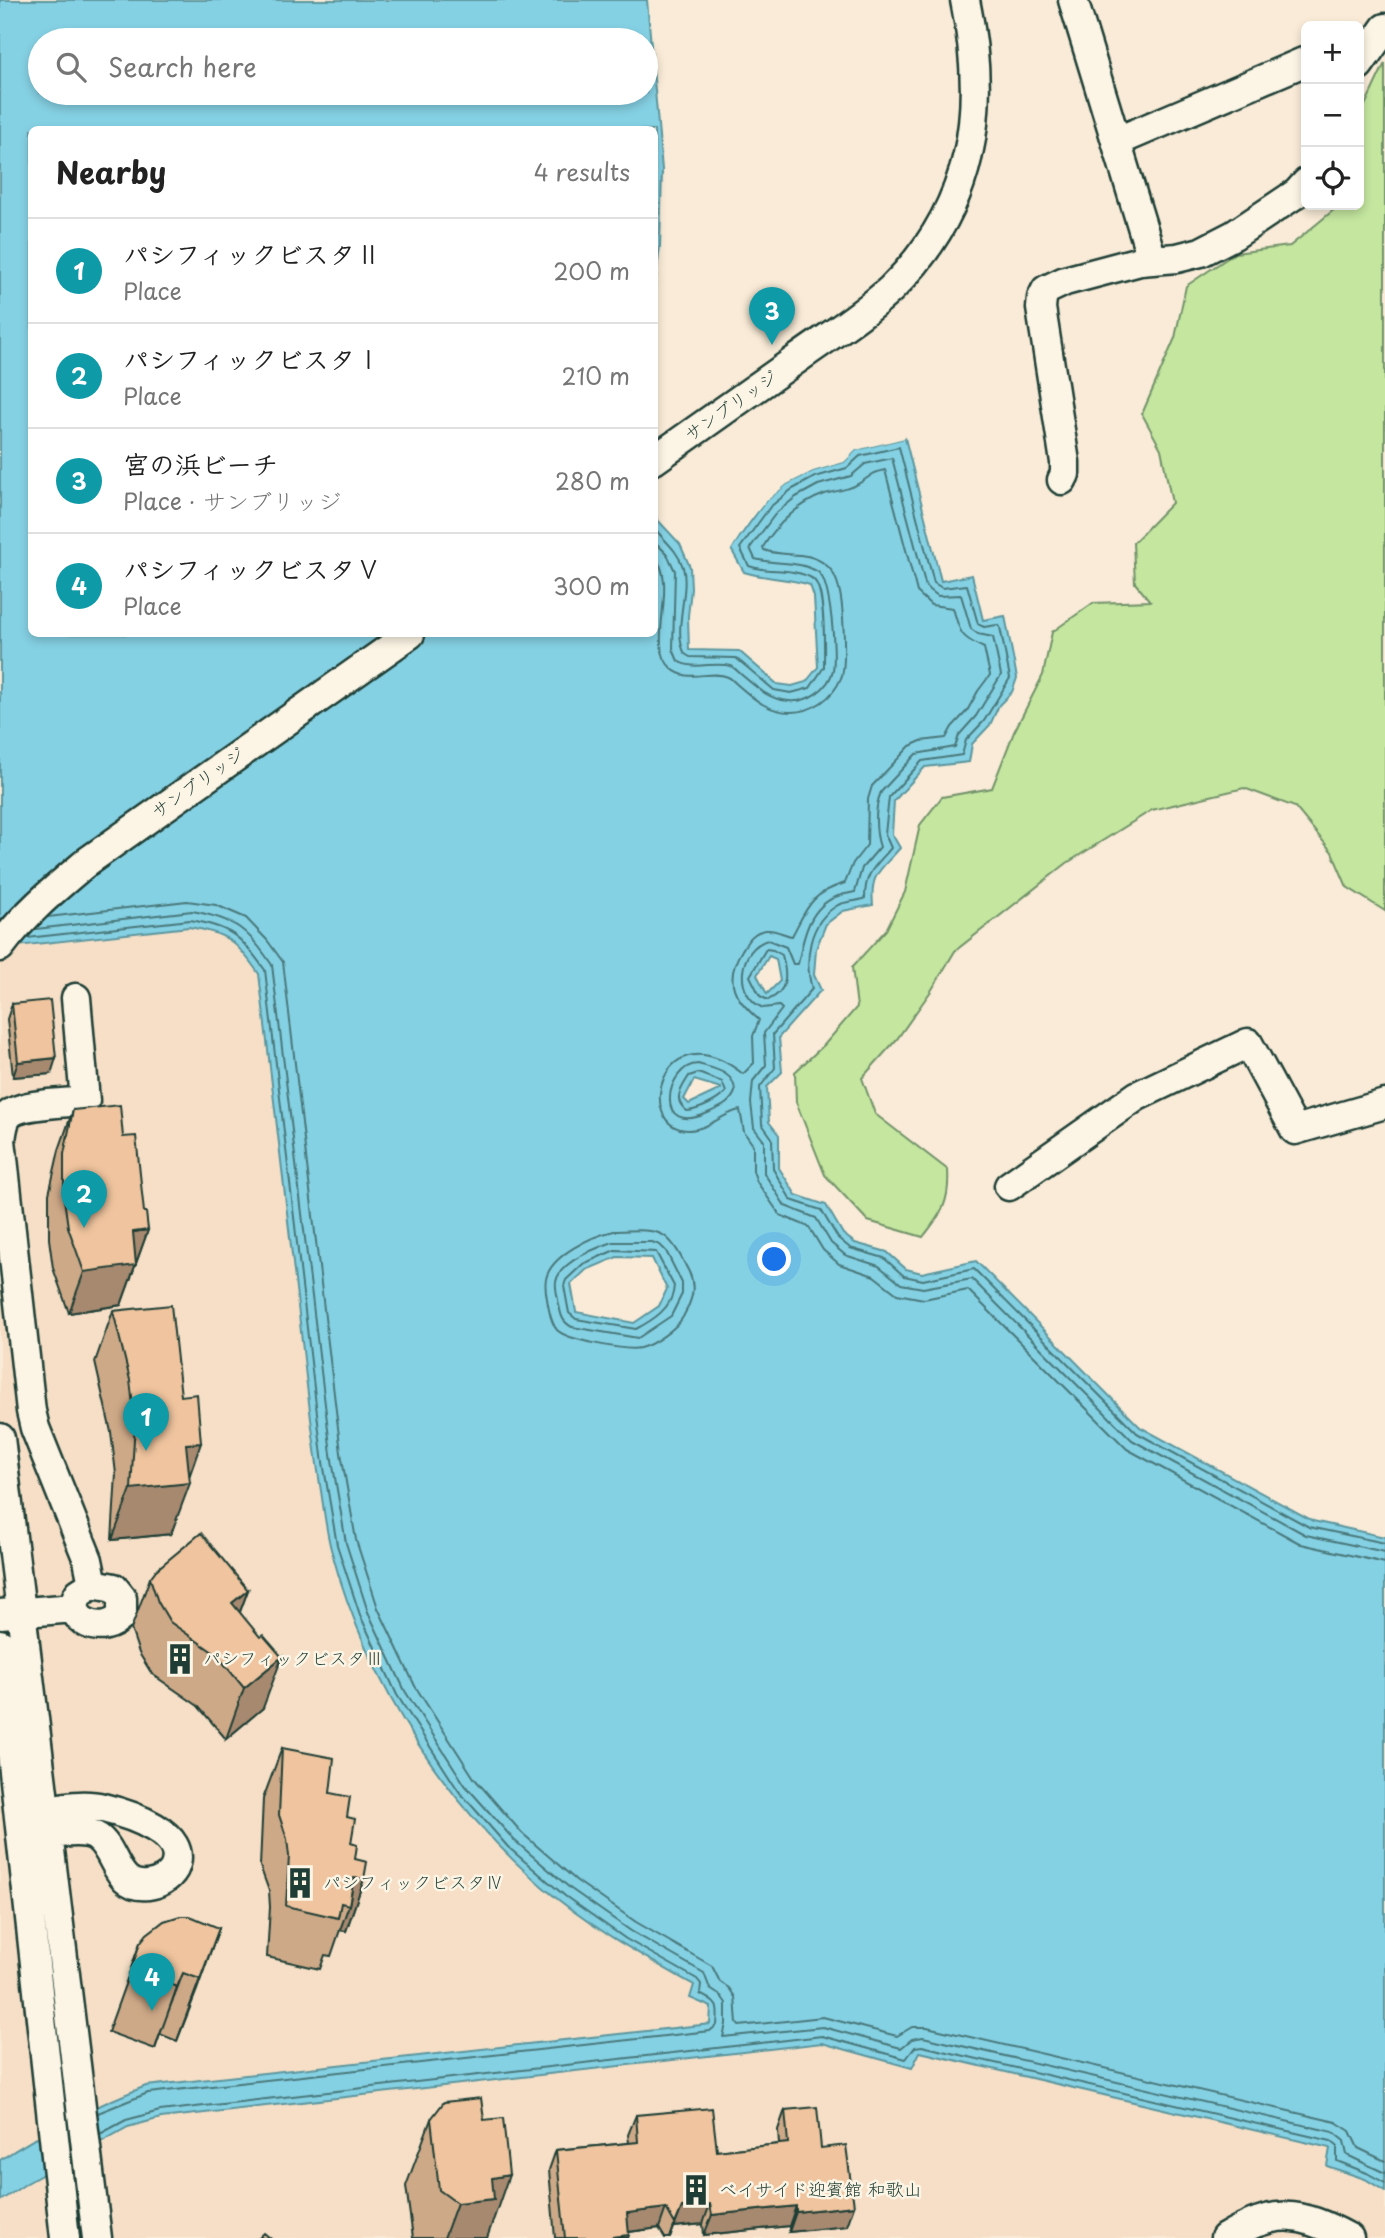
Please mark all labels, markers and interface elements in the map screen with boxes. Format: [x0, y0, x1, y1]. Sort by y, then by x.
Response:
map controls [1301, 21, 1364, 210]
button: + [1301, 21, 1364, 84]
search box [28, 28, 658, 105]
text: Search here [108, 47, 257, 86]
icon: search [52, 48, 90, 86]
button: − [1301, 84, 1364, 147]
button: locate [1301, 147, 1364, 210]
text: Nearby [56, 149, 166, 194]
text: 4 results [534, 154, 630, 189]
text: パシフィックビスタⅡ [123, 234, 381, 273]
text: 1 [74, 253, 85, 288]
text: 200 m [553, 253, 630, 288]
text: Place [123, 273, 182, 308]
pin: 3 [749, 287, 795, 345]
text: パシフィックビスタⅠ [123, 339, 381, 378]
text: 2 [71, 358, 87, 393]
text: 210 m [562, 358, 630, 393]
street label: サンブリッジ [678, 363, 782, 447]
text: Place [123, 378, 182, 413]
text: 宮の浜ビーチ [123, 444, 278, 483]
text: 3 [71, 463, 87, 498]
text: 280 m [555, 463, 630, 498]
text: Place · サンブリッジ [123, 483, 341, 518]
text: パシフィックビスタⅤ [123, 549, 381, 588]
text: 4 [71, 568, 87, 603]
text: 300 m [553, 568, 630, 603]
text: Place [123, 588, 182, 623]
street label: サンブリッジ [145, 740, 249, 824]
pin: 2 [61, 1170, 107, 1228]
your location [757, 1242, 791, 1276]
pin: 1 [123, 1393, 169, 1451]
building icon: パシフィックビスタⅢ [163, 1642, 197, 1676]
place label: パシフィックビスタⅢ [203, 1644, 383, 1671]
building icon: パシフィックビスタⅣ [283, 1866, 317, 1900]
place label: パシフィックビスタⅣ [323, 1868, 503, 1895]
pin: 4 [129, 1953, 175, 2011]
building icon: ベイサイド迎賓館 和歌山 [679, 2173, 713, 2207]
place label: ベイサイド迎賓館 和歌山 [719, 2175, 922, 2202]

